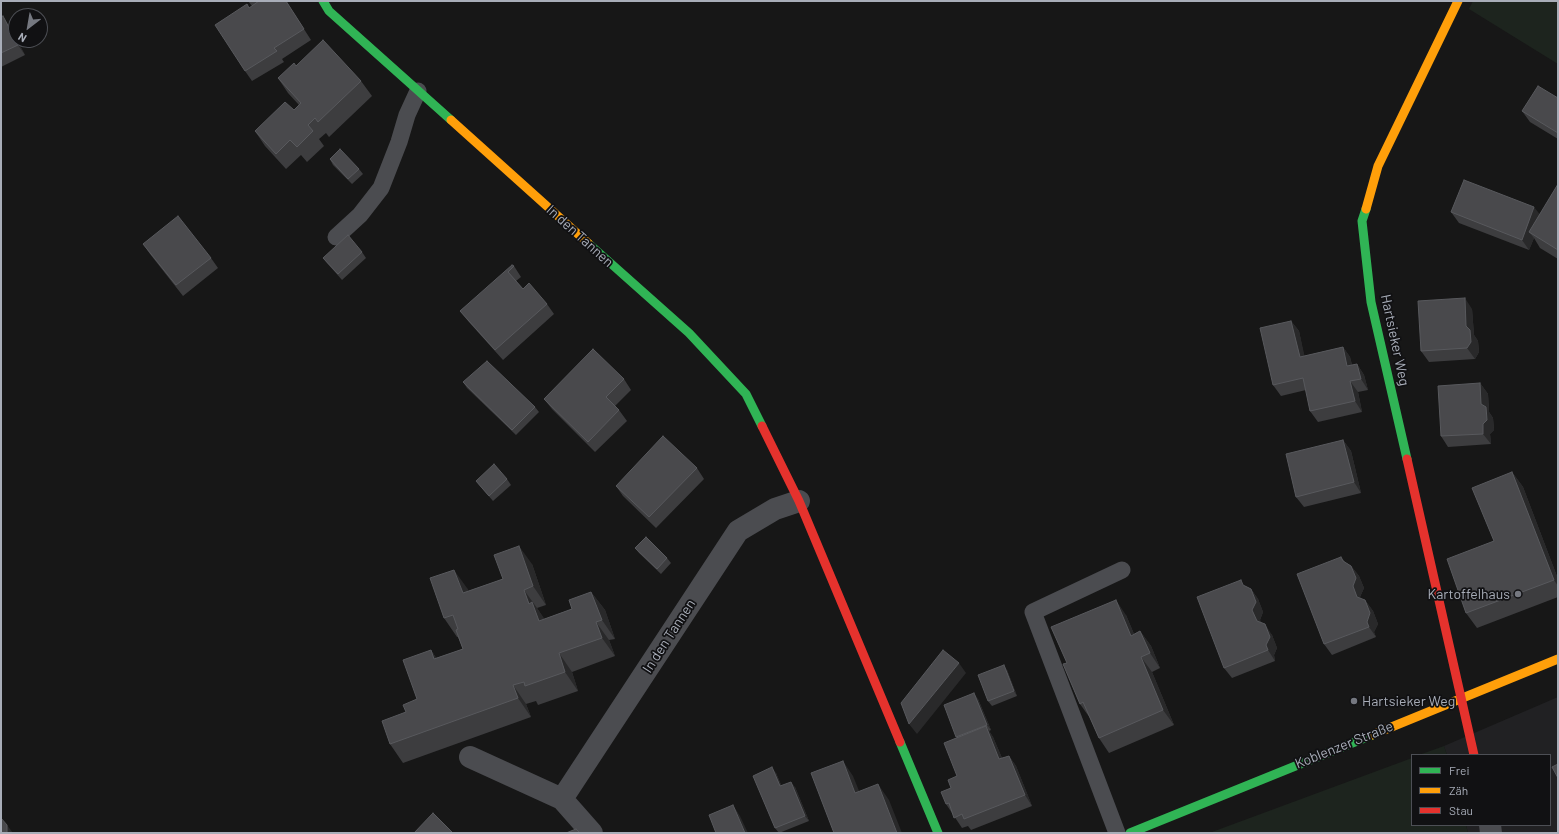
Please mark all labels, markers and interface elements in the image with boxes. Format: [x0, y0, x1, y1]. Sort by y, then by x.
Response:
north arrow [8, 8, 48, 48]
text: N [16, 30, 29, 45]
street label: In den Tannen [543, 202, 617, 270]
street label: Hartsieker Weg [1377, 293, 1413, 387]
place label: Kartoffelhaus [1428, 586, 1510, 602]
marker: Kartoffelhaus [1513, 589, 1523, 599]
street label: In den Tannen [639, 596, 699, 676]
place label: Hartsieker Weg [1362, 693, 1455, 709]
marker: Hartsieker Weg [1349, 696, 1359, 706]
street label: Koblenzer Straße [1293, 718, 1395, 772]
legend [1411, 754, 1551, 826]
text: Frei [1449, 763, 1469, 777]
text: Zäh [1449, 783, 1468, 797]
text: Stau [1449, 803, 1473, 817]

